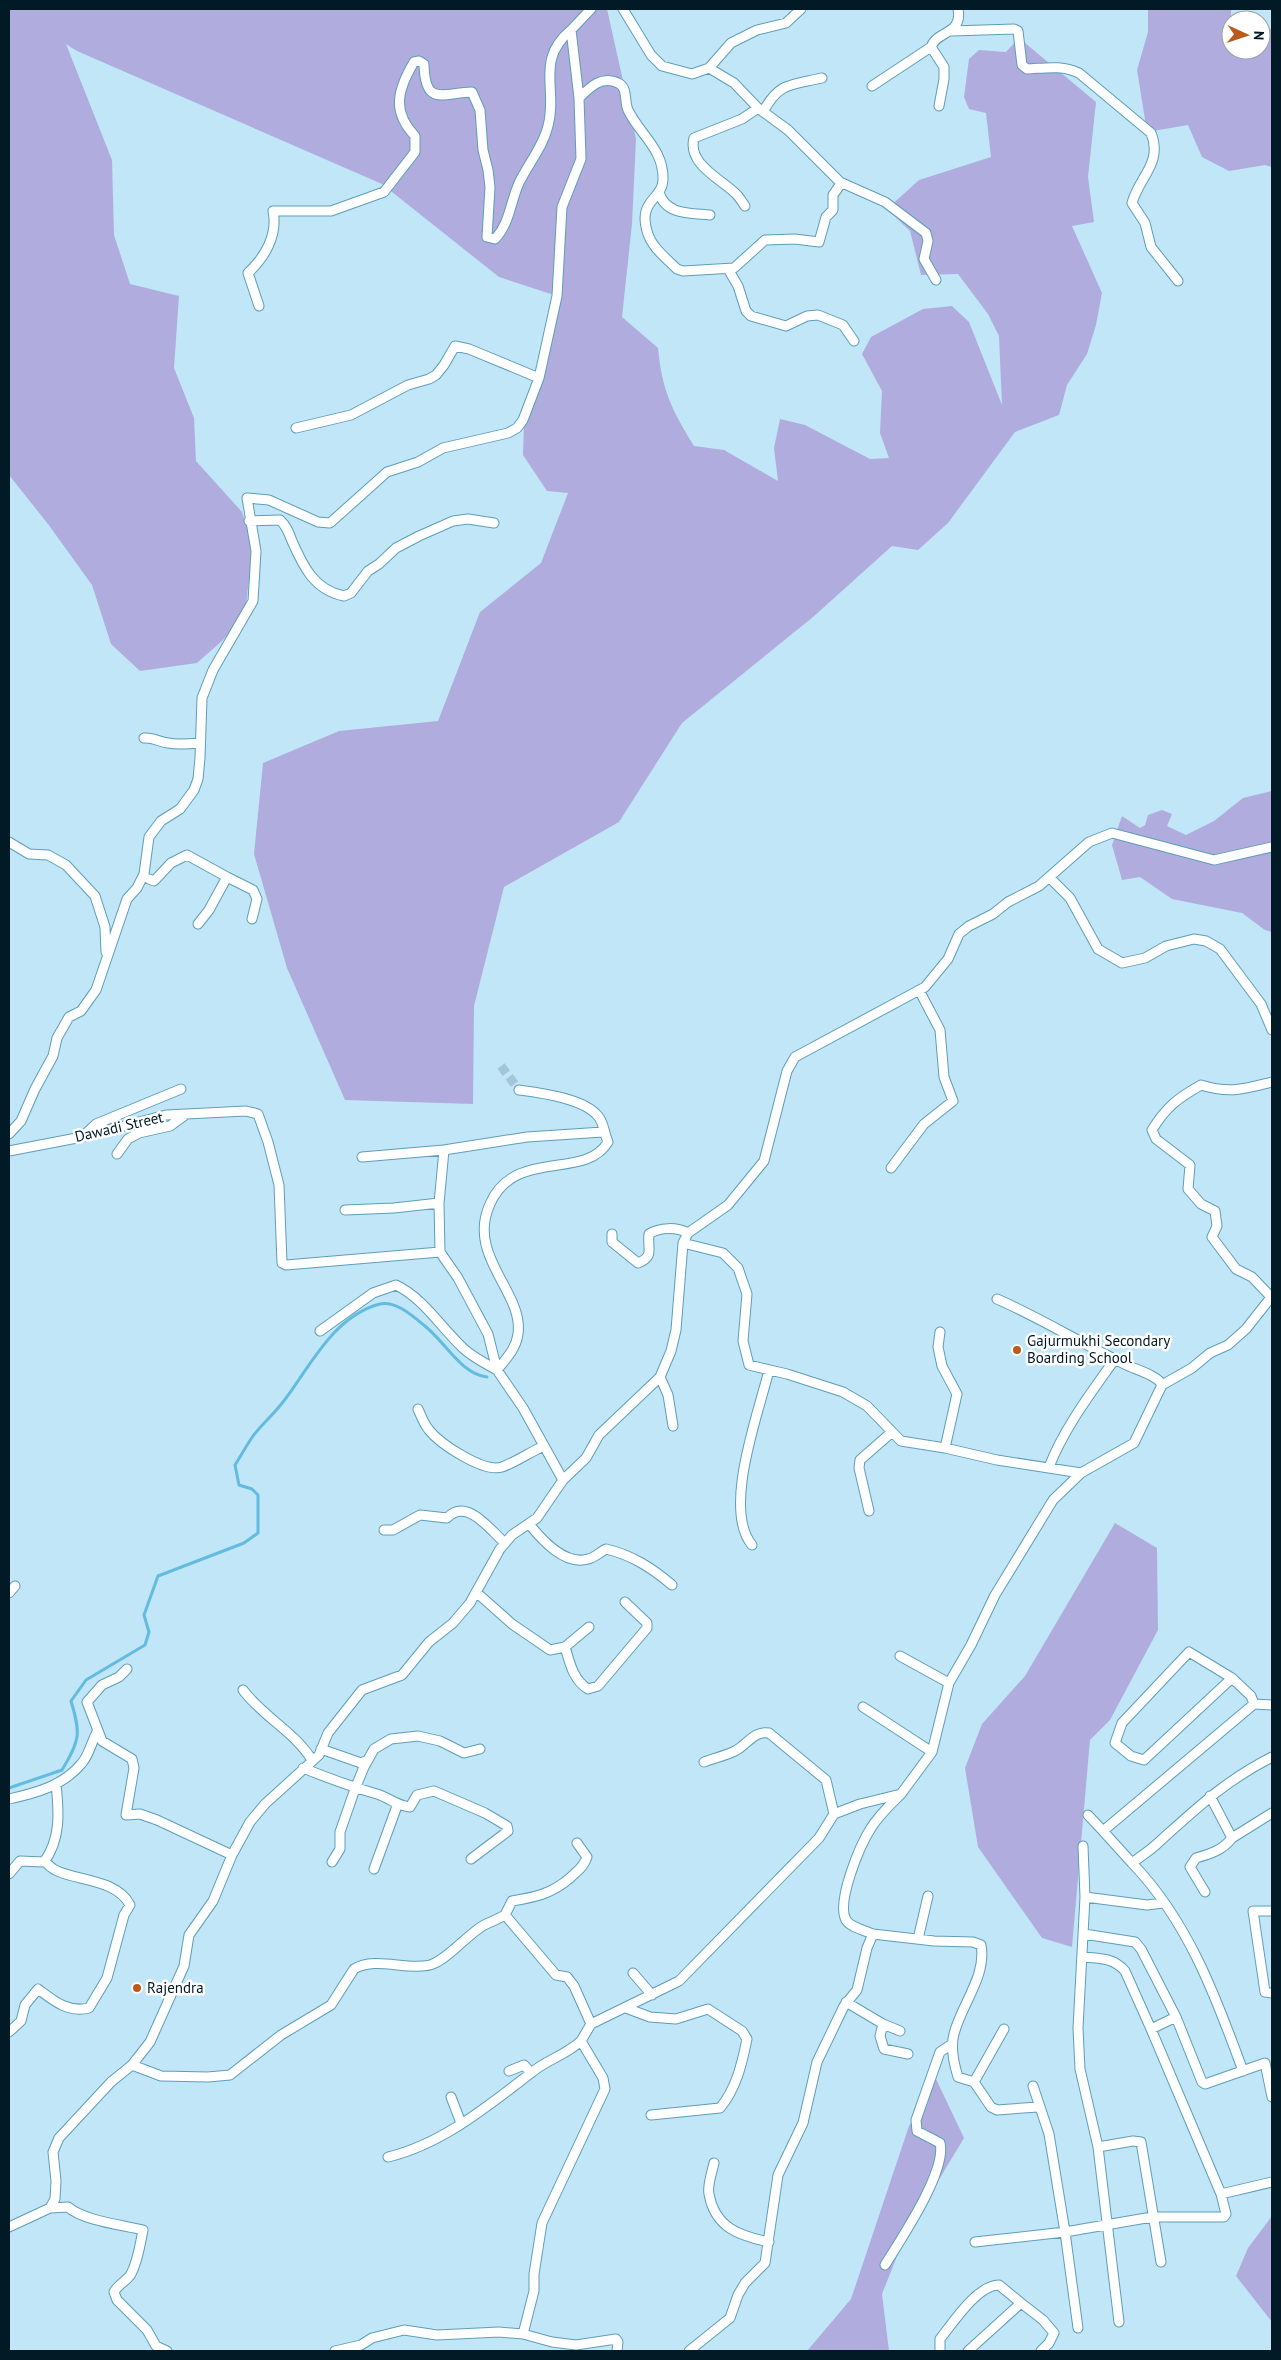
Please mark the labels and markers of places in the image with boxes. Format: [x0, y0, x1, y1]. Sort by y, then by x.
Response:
place label: Gajurmukhi Secondary Boarding School [1027, 1331, 1170, 1367]
marker: Gajurmukhi Secondary Boarding School [1011, 1344, 1023, 1356]
place label: Rajendra [147, 1978, 204, 1997]
marker: Rajendra [131, 1982, 143, 1994]

